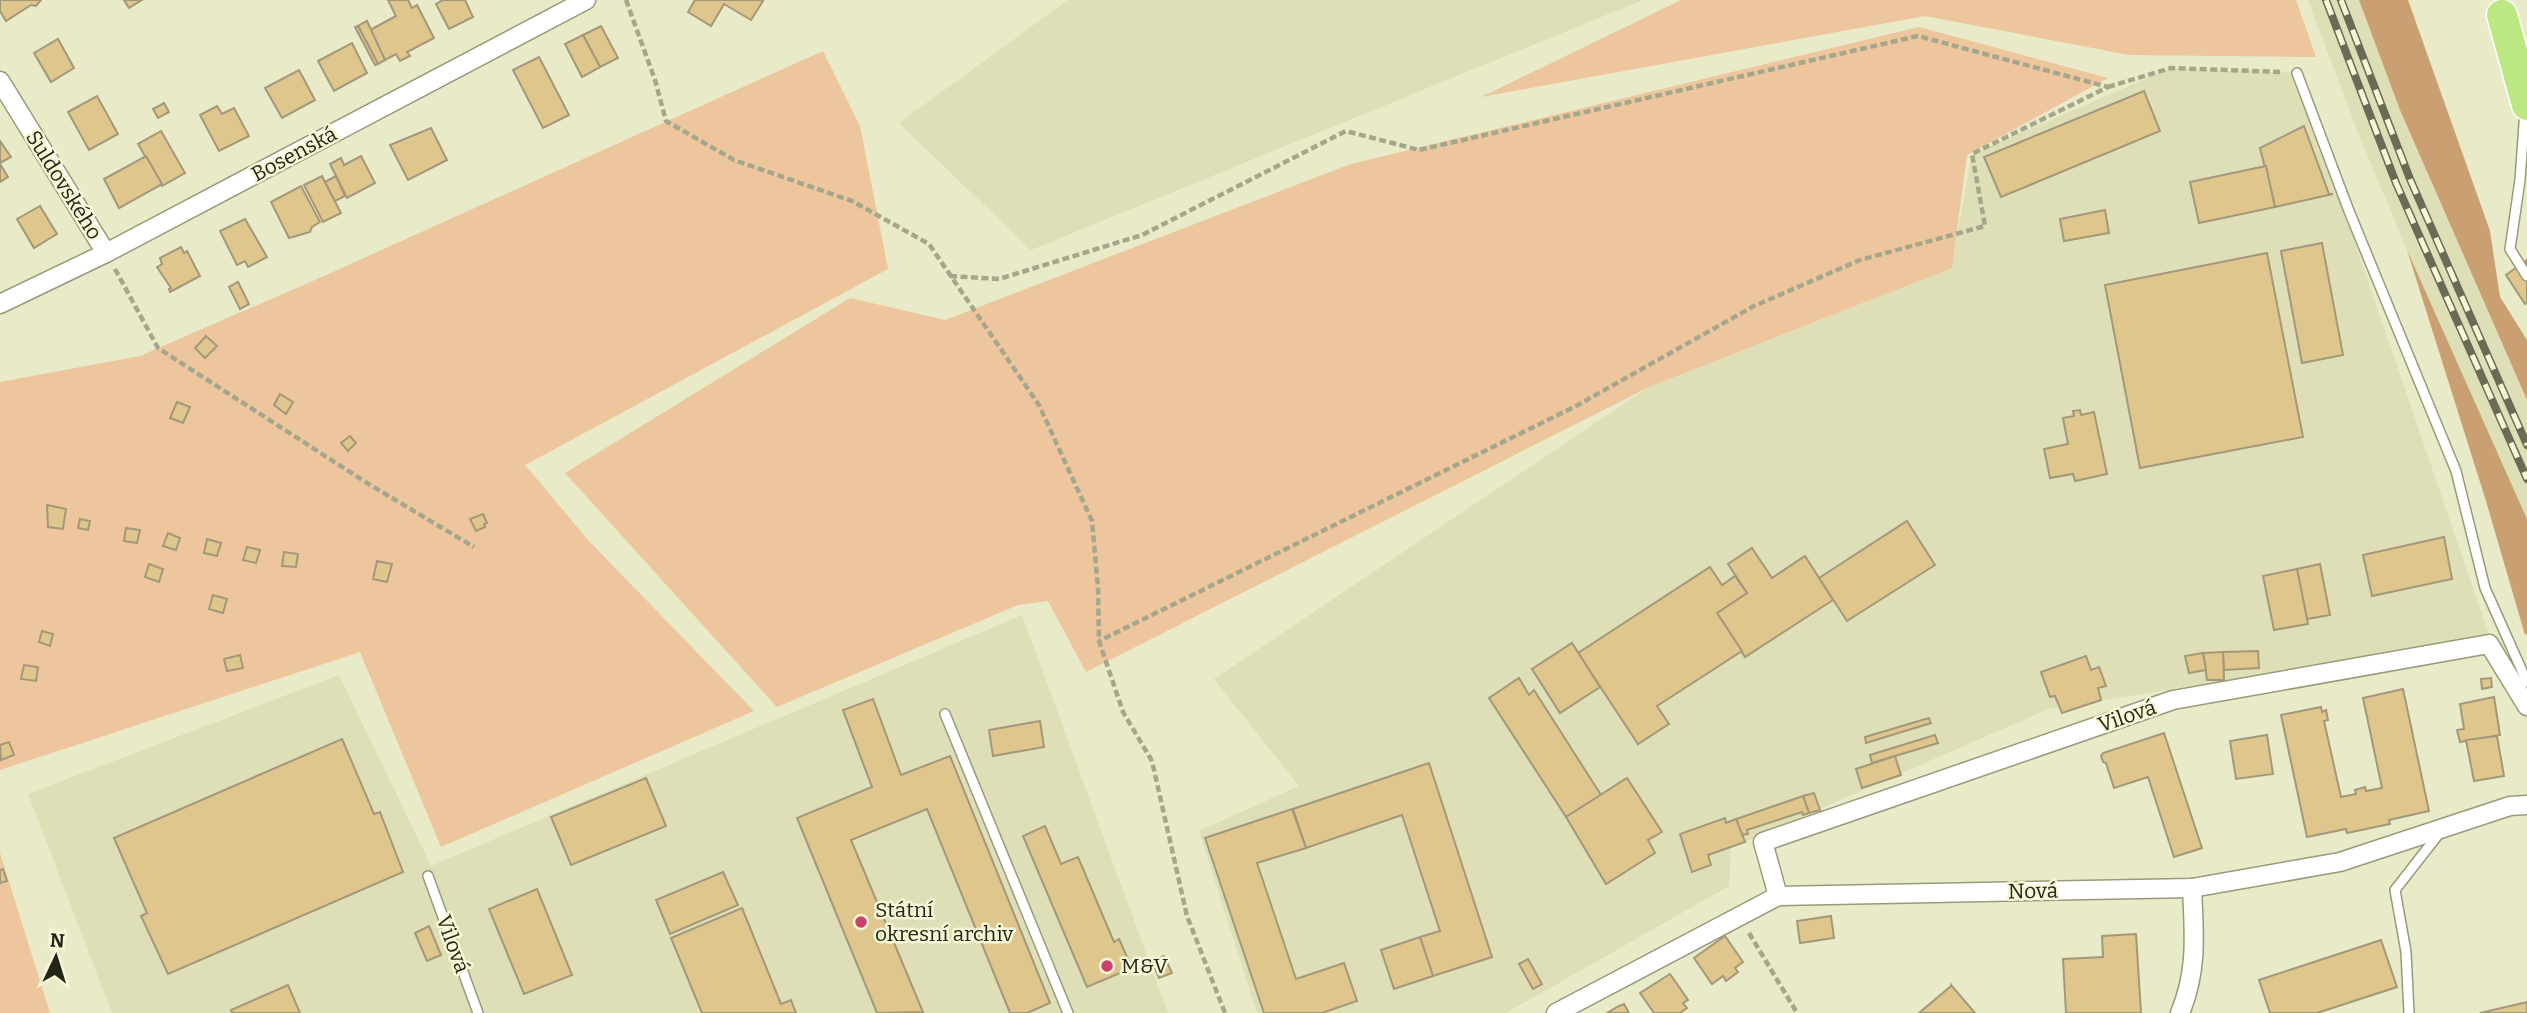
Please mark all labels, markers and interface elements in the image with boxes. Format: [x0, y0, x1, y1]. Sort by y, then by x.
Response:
street label: Bosenská [247, 120, 342, 187]
street label: Suldovského [20, 126, 108, 244]
street label: Vilová [2095, 694, 2160, 738]
street label: Nová [2008, 878, 2059, 904]
place label: Státní okresní archiv [875, 897, 1014, 947]
street label: Vilová [431, 911, 476, 977]
marker: Státní okresní archiv [853, 914, 869, 930]
north arrow [21, 922, 91, 992]
text: N [49, 929, 66, 953]
place label: M&V [1121, 953, 1168, 979]
marker: M&V [1099, 958, 1115, 974]

